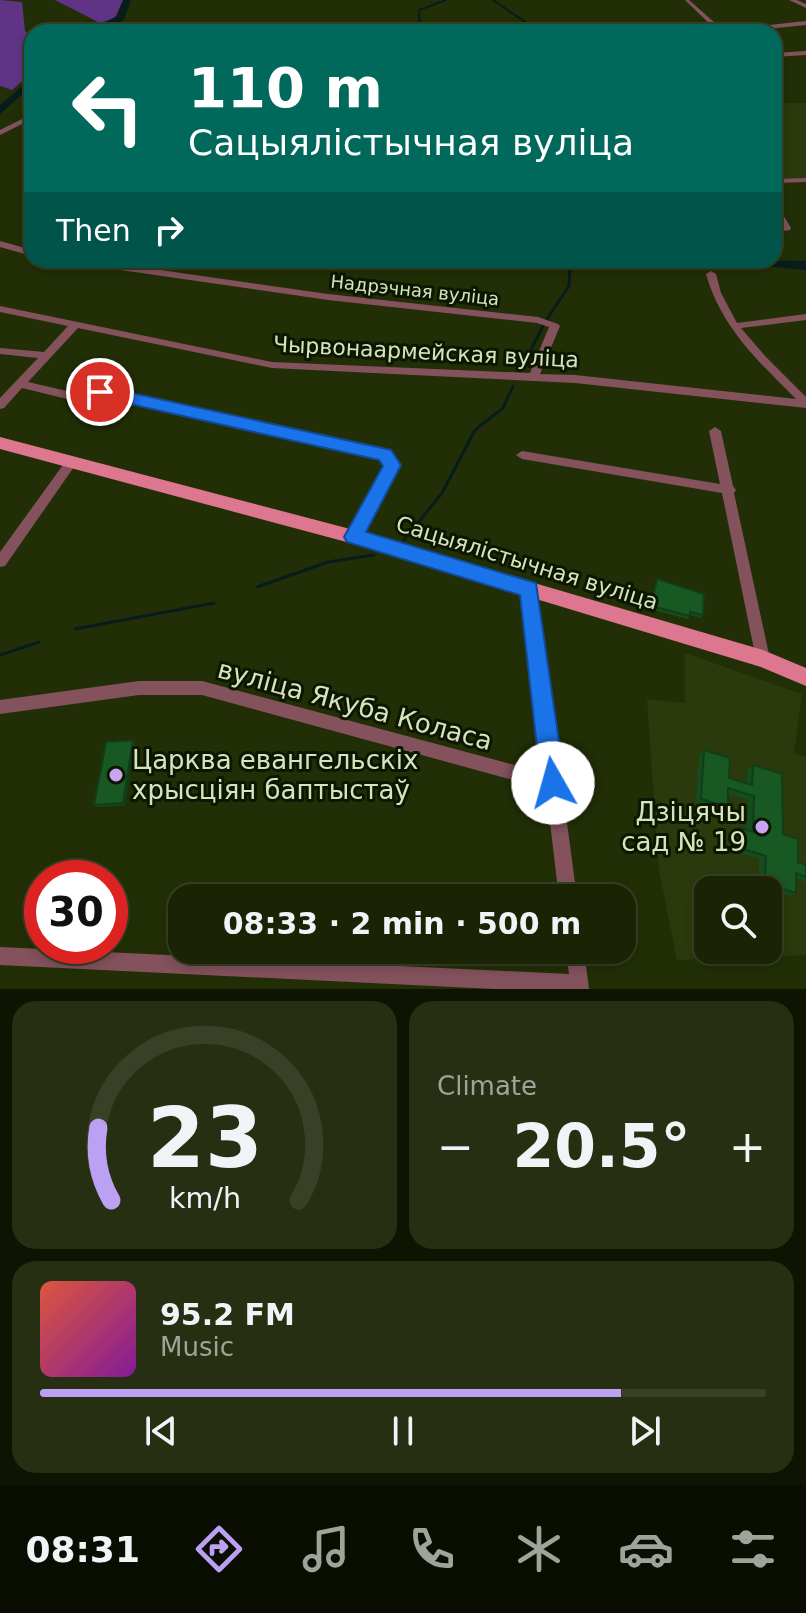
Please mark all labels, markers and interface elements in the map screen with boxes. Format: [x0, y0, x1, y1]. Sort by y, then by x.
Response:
text: 110 m [188, 55, 383, 120]
icon: left [56, 56, 160, 160]
text: Сацыялістычная вуліца [188, 122, 634, 163]
icon: right [147, 208, 191, 252]
text: Then [56, 213, 131, 248]
street label: Надрэчная вуліца [330, 271, 500, 309]
street label: Чырвонаармейская вуліца [272, 332, 580, 372]
pin [66, 358, 134, 426]
icon: arrive [78, 370, 122, 414]
street label: Сацыялістычная вуліца [393, 511, 661, 615]
street label: вуліца Якуба Коласа [214, 654, 496, 756]
position arrow [511, 741, 595, 825]
place label: Царква евангельскіх хрысціян баптыстаў [132, 745, 418, 805]
marker: Царква евангельскіх хрысціян баптыстаў [107, 766, 125, 784]
place label: Дзіцячы сад № 19 [621, 797, 746, 857]
marker: Дзіцячы сад № 19 [753, 818, 771, 836]
speed limit sign: 30 [24, 860, 128, 964]
map controls [694, 876, 782, 964]
button: search [694, 876, 782, 964]
text: 08:33 · 2 min · 500 m [223, 906, 581, 941]
text: Climate [437, 1071, 537, 1101]
text: 23 [147, 1090, 262, 1187]
text: 20.5° [512, 1111, 691, 1181]
text: − [437, 1121, 474, 1172]
text: + [729, 1121, 766, 1172]
text: km/h [168, 1181, 241, 1215]
text: 95.2 FM [160, 1297, 295, 1332]
text: Music [160, 1332, 234, 1362]
icon: previous [139, 1409, 183, 1453]
icon: pause [381, 1409, 425, 1453]
icon: next [623, 1409, 667, 1453]
icon: directions [191, 1521, 247, 1577]
icon: music [298, 1521, 354, 1577]
icon: phone [404, 1521, 460, 1577]
icon: climate [511, 1521, 567, 1577]
icon: car [618, 1521, 674, 1577]
icon: filters [725, 1521, 781, 1577]
text: 08:31 [25, 1529, 140, 1570]

